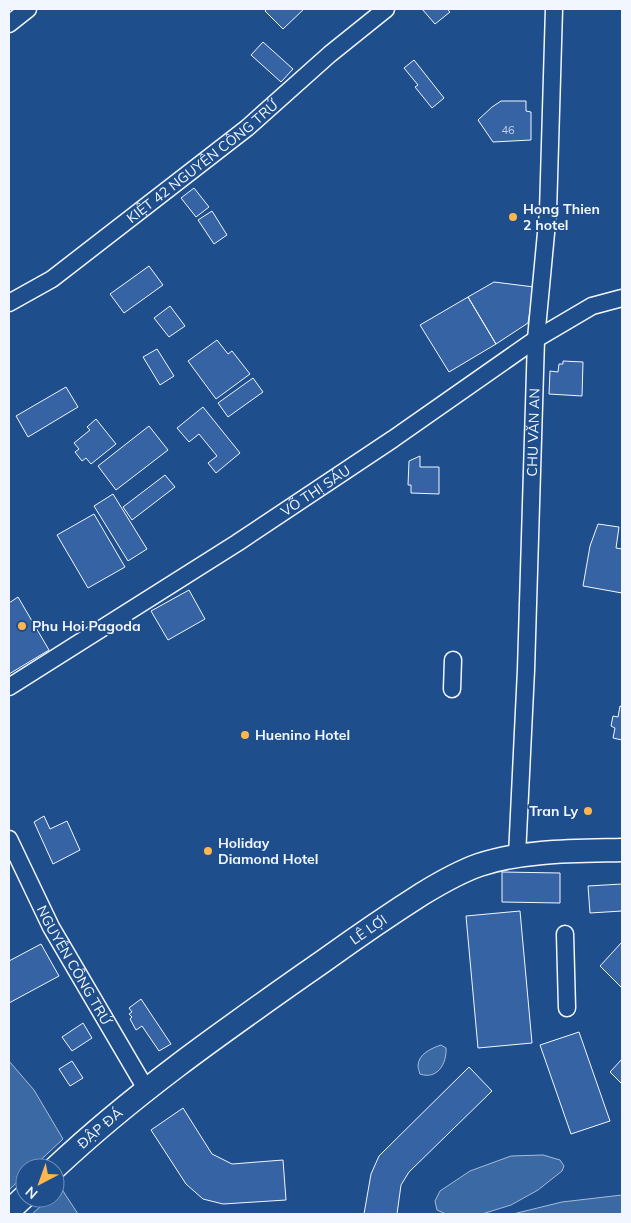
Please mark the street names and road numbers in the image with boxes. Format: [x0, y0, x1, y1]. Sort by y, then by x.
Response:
street label: KIỆT 42 NGUYỄN CÔNG TRỨ [123, 95, 282, 227]
street label: CHU VĂN AN [523, 388, 544, 477]
street label: VÕ THỊ SÁU [277, 461, 354, 520]
street label: NGUYỄN CÔNG TRỨ [33, 902, 116, 1029]
street label: LÊ LỢI [346, 911, 390, 949]
street label: ĐẬP ĐÁ [73, 1103, 127, 1152]

